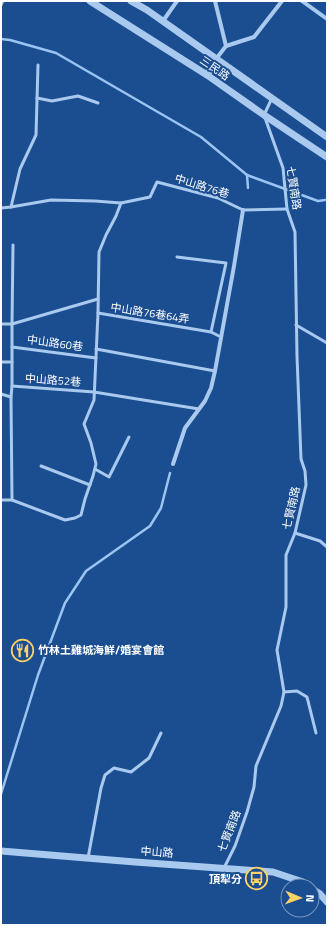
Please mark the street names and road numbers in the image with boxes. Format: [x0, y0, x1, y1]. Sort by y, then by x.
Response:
street label: 三民路 [197, 52, 233, 84]
street label: 七賢南路 [283, 165, 305, 211]
street label: 中山路76巷 [173, 170, 231, 202]
street label: 中山路76巷64弄 [109, 299, 191, 327]
street label: 中山路60巷 [26, 331, 84, 355]
street label: 中山路52巷 [24, 370, 82, 390]
street label: 七賢南路 [278, 485, 304, 531]
street label: 七賢南路 [214, 808, 244, 854]
street label: 中山路 [140, 843, 174, 861]

